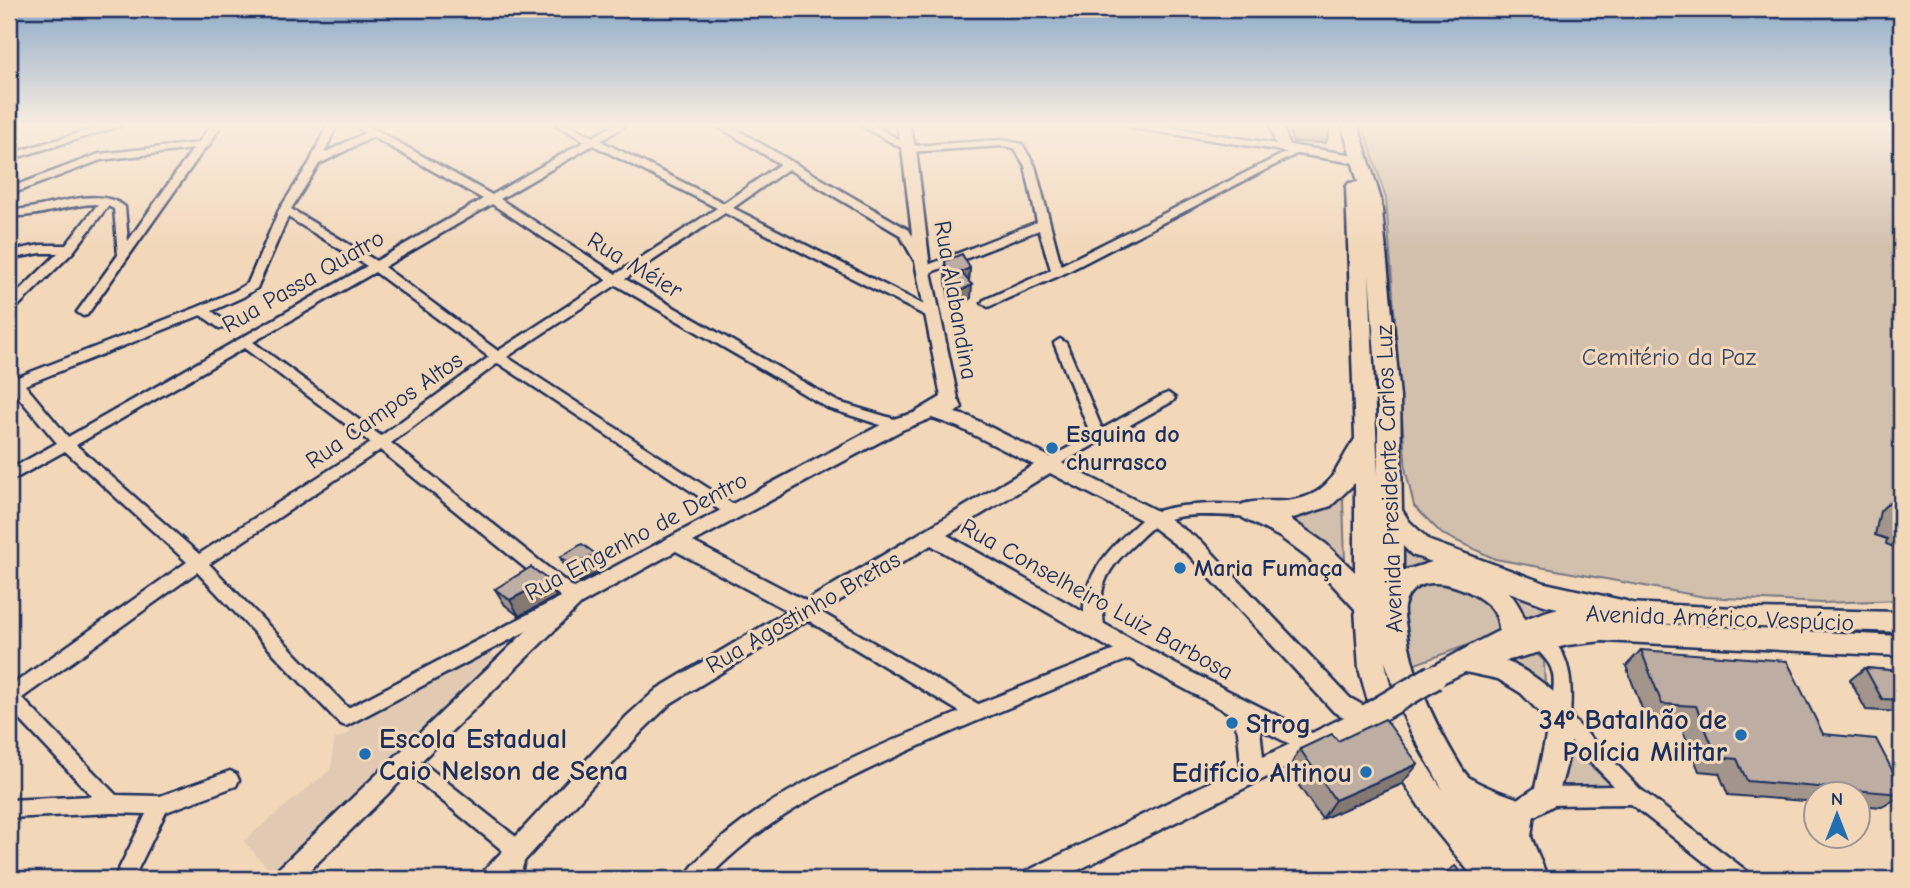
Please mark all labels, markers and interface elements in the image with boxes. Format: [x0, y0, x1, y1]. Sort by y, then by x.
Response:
street label: Rua Alabandina [928, 218, 984, 382]
street label: Rua Passa Quatro [217, 223, 389, 339]
street label: Rua Méier [582, 226, 688, 305]
street label: Avenida Presidente Carlos Luz [1370, 324, 1408, 634]
park label: Cemitério da Paz [1582, 343, 1757, 371]
street label: Rua Campos Altos [300, 345, 468, 475]
place label: Esquina do churrasco [1066, 420, 1180, 476]
marker: Esquina do churrasco [1044, 440, 1060, 456]
street label: Rua Engenho de Dentro [520, 465, 752, 607]
street label: Rua Conselheiro Luiz Barbosa [956, 512, 1238, 686]
street label: Rua Agostinho Bretas [701, 545, 905, 679]
place label: Maria Fumaça [1194, 554, 1343, 582]
marker: Maria Fumaça [1172, 560, 1188, 576]
street label: Avenida Américo Vespúcio [1585, 599, 1855, 637]
place label: 34º Batalhão de Polícia Militar [1539, 704, 1728, 768]
place label: Strog [1246, 708, 1311, 740]
marker: Strog [1224, 715, 1240, 731]
place label: Escola Estadual Caio Nelson de Sena [379, 723, 628, 787]
marker: 34º Batalhão de Polícia Militar [1733, 727, 1749, 743]
marker: Escola Estadual Caio Nelson de Sena [357, 746, 373, 762]
place label: Edifício Altinou [1171, 757, 1352, 789]
marker: Edifício Altinou [1358, 764, 1374, 780]
north arrow [1801, 780, 1871, 850]
text: N [1831, 788, 1843, 810]

